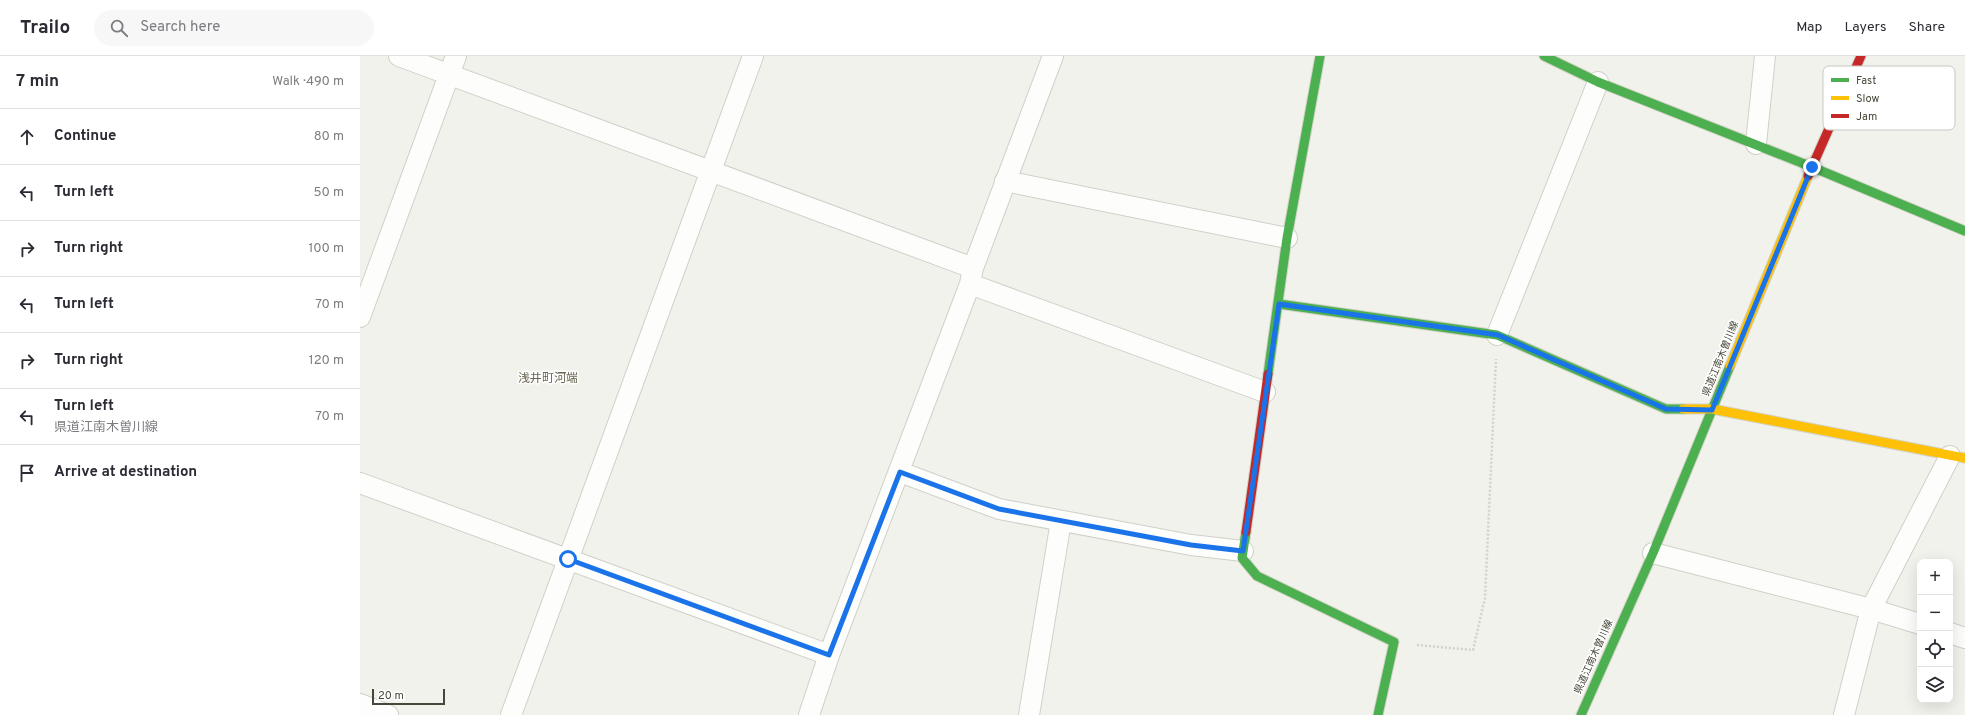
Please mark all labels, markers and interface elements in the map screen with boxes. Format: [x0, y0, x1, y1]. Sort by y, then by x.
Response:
search box [94, 10, 374, 46]
text: Trailo [20, 16, 70, 40]
icon: search [108, 17, 130, 39]
text: Search here [140, 18, 220, 37]
text: Map [1796, 19, 1822, 36]
text: Layers [1844, 19, 1886, 36]
text: Share [1908, 19, 1945, 36]
legend [1823, 66, 1955, 130]
text: 7 min [16, 71, 59, 93]
text: Walk · 490 m [272, 74, 344, 90]
text: Fast [1856, 74, 1876, 88]
text: Slow [1856, 92, 1879, 106]
text: Jam [1856, 110, 1877, 124]
icon: ahead [16, 126, 38, 148]
text: Continue [54, 127, 116, 146]
text: 80 m [314, 129, 344, 145]
route end [1803, 158, 1821, 176]
icon: left [16, 182, 38, 204]
text: Turn left [54, 183, 114, 202]
text: 50 m [314, 185, 344, 201]
icon: right [16, 238, 38, 260]
text: Turn right [54, 239, 123, 258]
text: 100 m [308, 241, 344, 257]
icon: left [16, 294, 38, 316]
text: Turn left [54, 295, 114, 314]
text: 70 m [315, 297, 344, 313]
street label: 県道江南木曽川線 [1700, 319, 1742, 399]
icon: right [16, 350, 38, 372]
text: Turn right [54, 351, 123, 370]
text: 120 m [309, 353, 344, 369]
district label: 浅井町河端 [518, 371, 578, 387]
text: Turn left [54, 397, 114, 416]
icon: left [16, 406, 38, 428]
text: 70 m [315, 409, 344, 425]
text: 県道江南木曽川線 [54, 420, 158, 436]
icon: arrive [16, 462, 38, 484]
text: Arrive at destination [54, 463, 197, 482]
route start [559, 550, 577, 568]
map controls [1917, 559, 1953, 703]
button: + [1917, 559, 1953, 595]
button: − [1917, 595, 1953, 631]
street label: 県道江南木曽川線 [1572, 618, 1616, 696]
button: locate [1917, 631, 1953, 667]
button: layers [1917, 667, 1953, 703]
scale bar [372, 687, 445, 706]
text: 20 m [378, 689, 404, 703]

